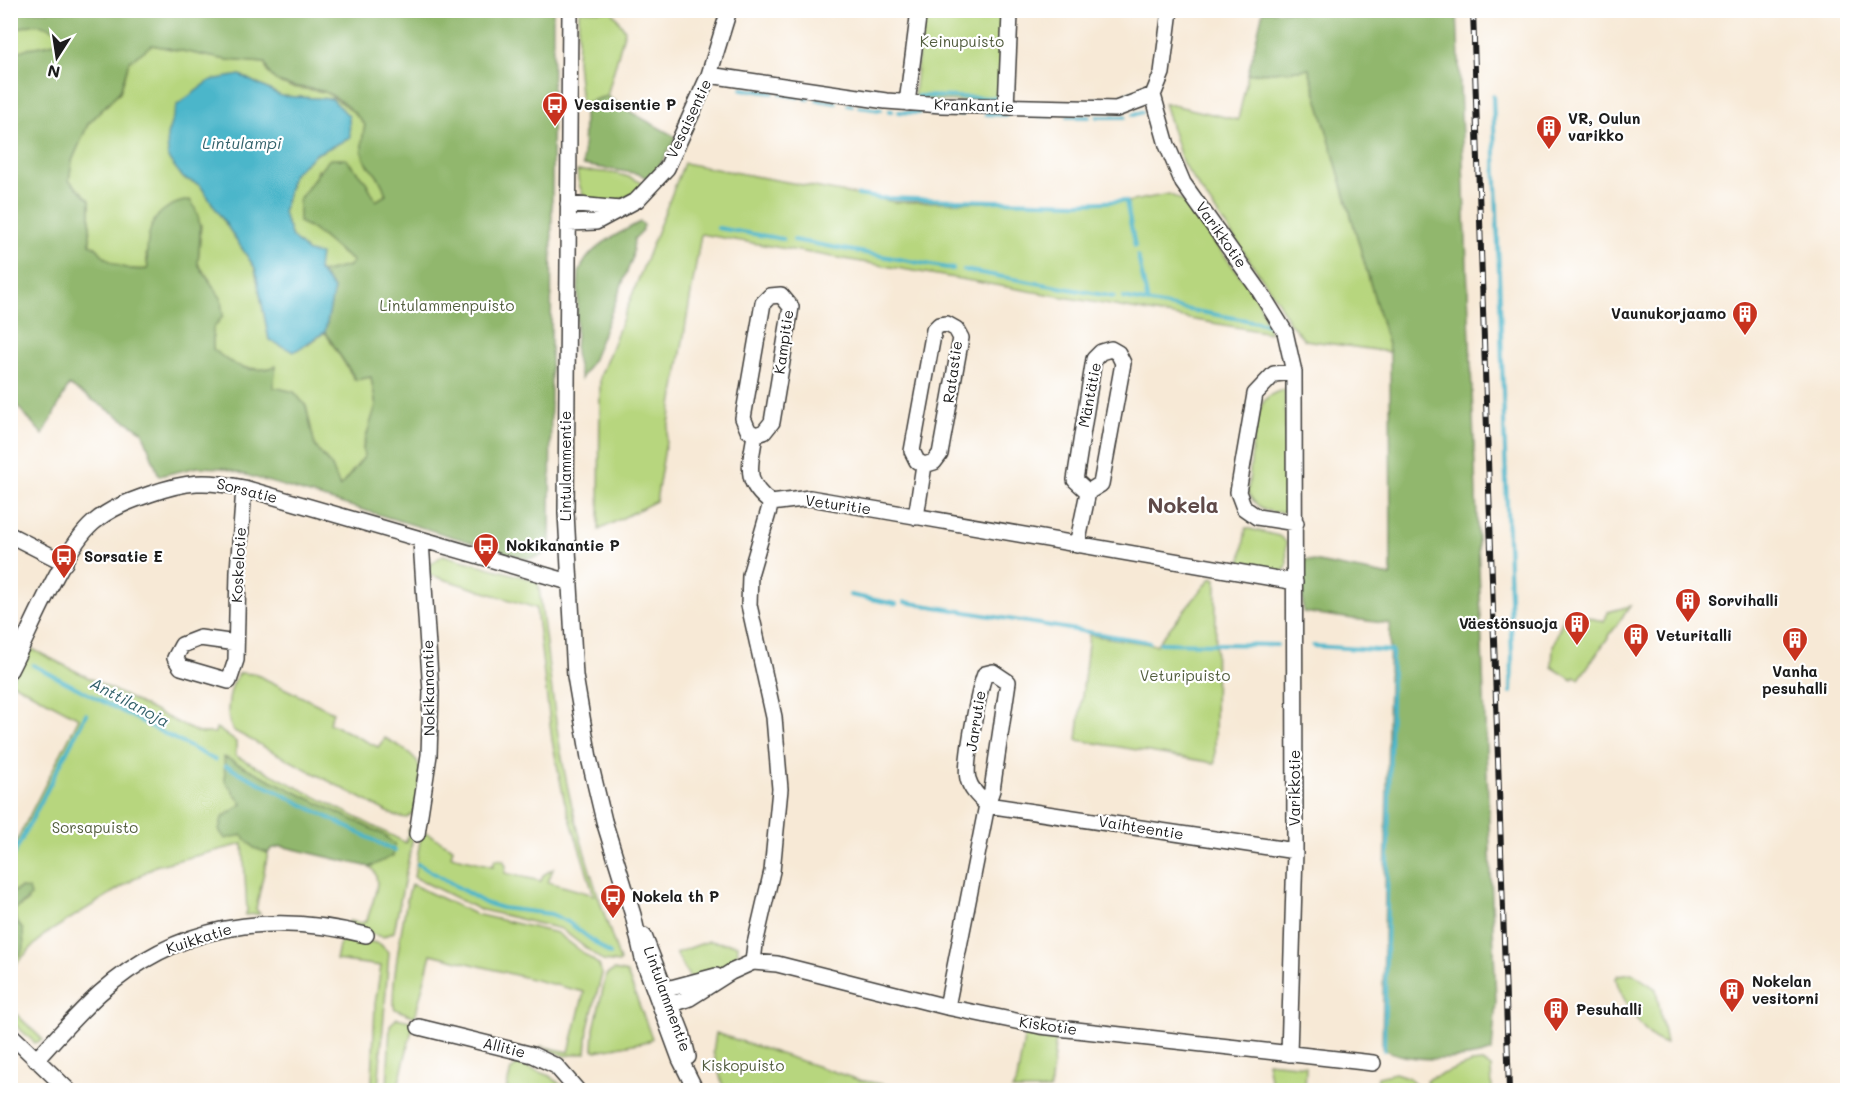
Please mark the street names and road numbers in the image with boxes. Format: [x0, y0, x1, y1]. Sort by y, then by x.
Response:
street label: Vesaisentie [661, 76, 715, 162]
street label: Krankantie [934, 94, 1015, 116]
street label: Varikkotie [1192, 197, 1252, 271]
street label: Kampitie [769, 308, 797, 375]
street label: Ratastie [938, 339, 966, 404]
street label: Mäntätie [1073, 360, 1105, 429]
street label: Lintulammentie [555, 411, 575, 521]
street label: Sorsatie [215, 473, 280, 507]
street label: Veturitie [804, 489, 872, 519]
street label: Koskelotie [226, 527, 250, 603]
street label: Nokikanantie [417, 640, 439, 736]
street label: Jarrutie [960, 689, 990, 753]
street label: Varikkotie [1284, 750, 1304, 826]
street label: Vaihteentie [1097, 810, 1185, 844]
street label: Kuikkatie [163, 918, 234, 958]
street label: Lintulammentie [640, 943, 696, 1054]
street label: Kiskotie [1018, 1011, 1078, 1039]
street label: Allitie [481, 1032, 528, 1062]

